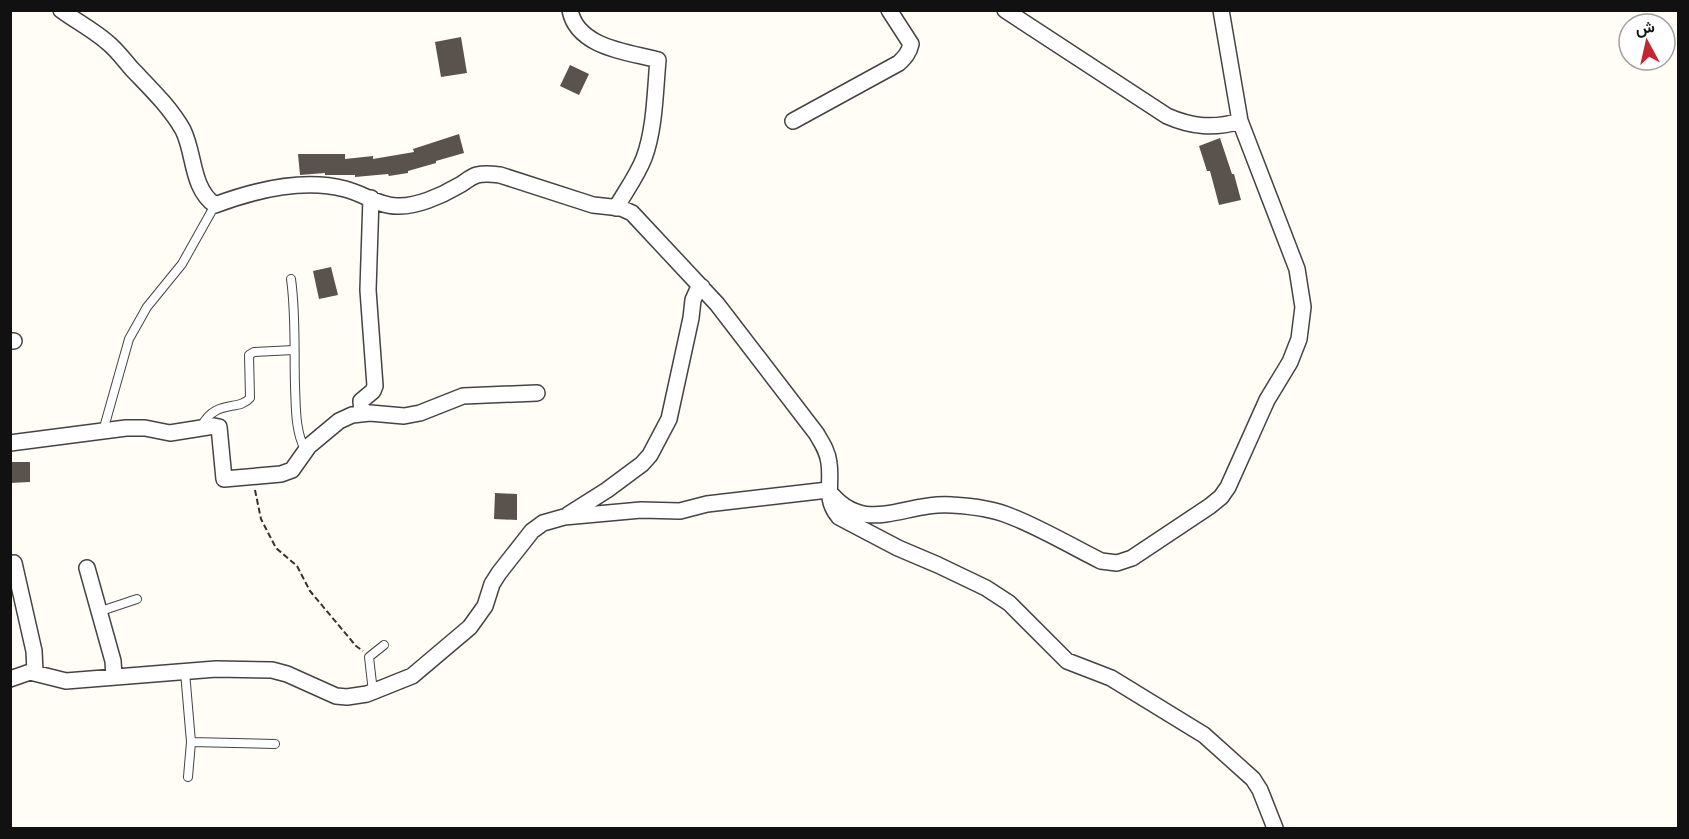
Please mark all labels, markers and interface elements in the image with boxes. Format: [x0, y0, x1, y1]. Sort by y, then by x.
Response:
north arrow [1617, 12, 1677, 72]
text: ش [1634, 16, 1656, 38]

